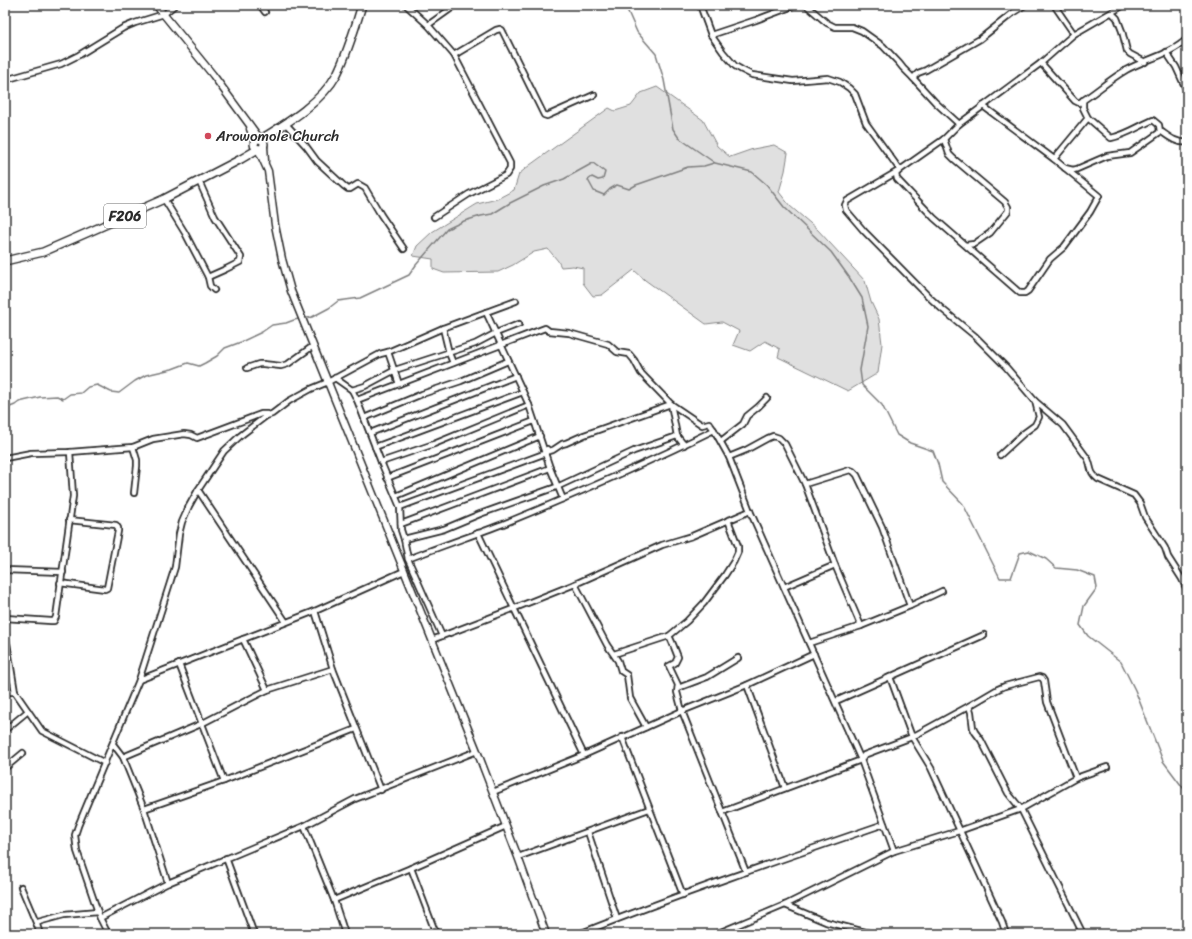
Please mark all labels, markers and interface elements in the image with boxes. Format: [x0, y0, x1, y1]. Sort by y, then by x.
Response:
place label: Arowomole Church [215, 123, 339, 149]
marker: Arowomole Church [203, 131, 213, 141]
road number: F206 [104, 204, 146, 228]

